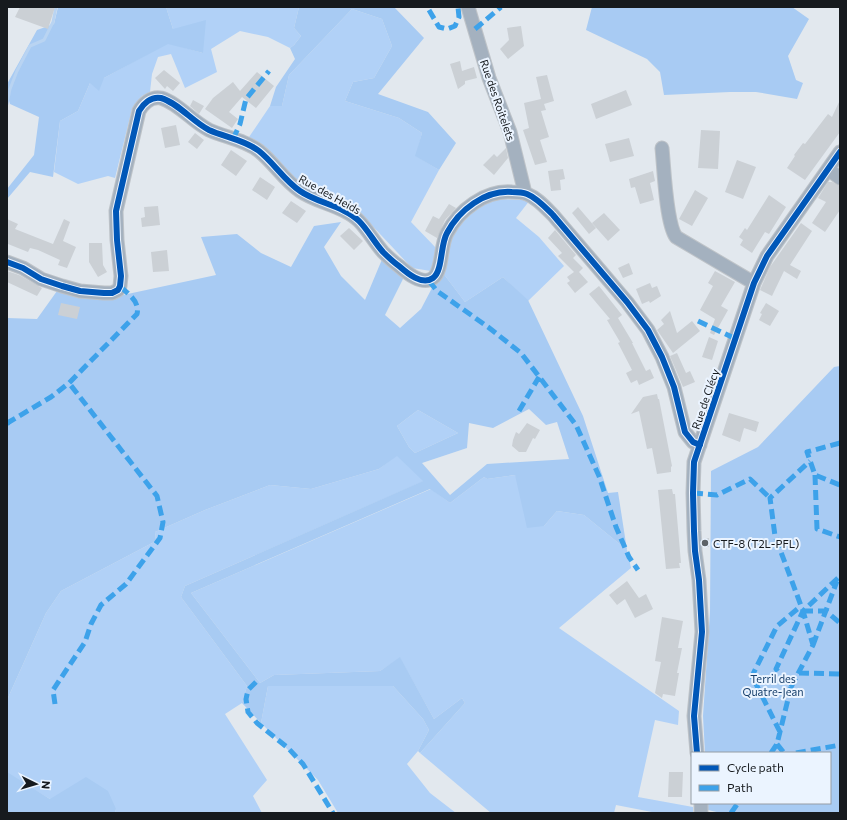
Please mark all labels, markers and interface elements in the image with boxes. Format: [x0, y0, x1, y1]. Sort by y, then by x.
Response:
street label: Rue des Roitelets [478, 58, 518, 142]
street label: Rue des Heids [297, 172, 363, 216]
street label: Rue de Clécy [689, 367, 721, 431]
place label: CTF-8 (T2L-PFL) [713, 537, 799, 550]
marker: CTF-8 (T2L-PFL) [700, 538, 710, 548]
park label: Terril des Quatre-Jean [742, 672, 804, 699]
legend [691, 752, 831, 804]
text: Cycle path [727, 760, 784, 774]
north arrow [16, 764, 56, 804]
text: N [40, 780, 53, 790]
text: Path [727, 780, 753, 794]

